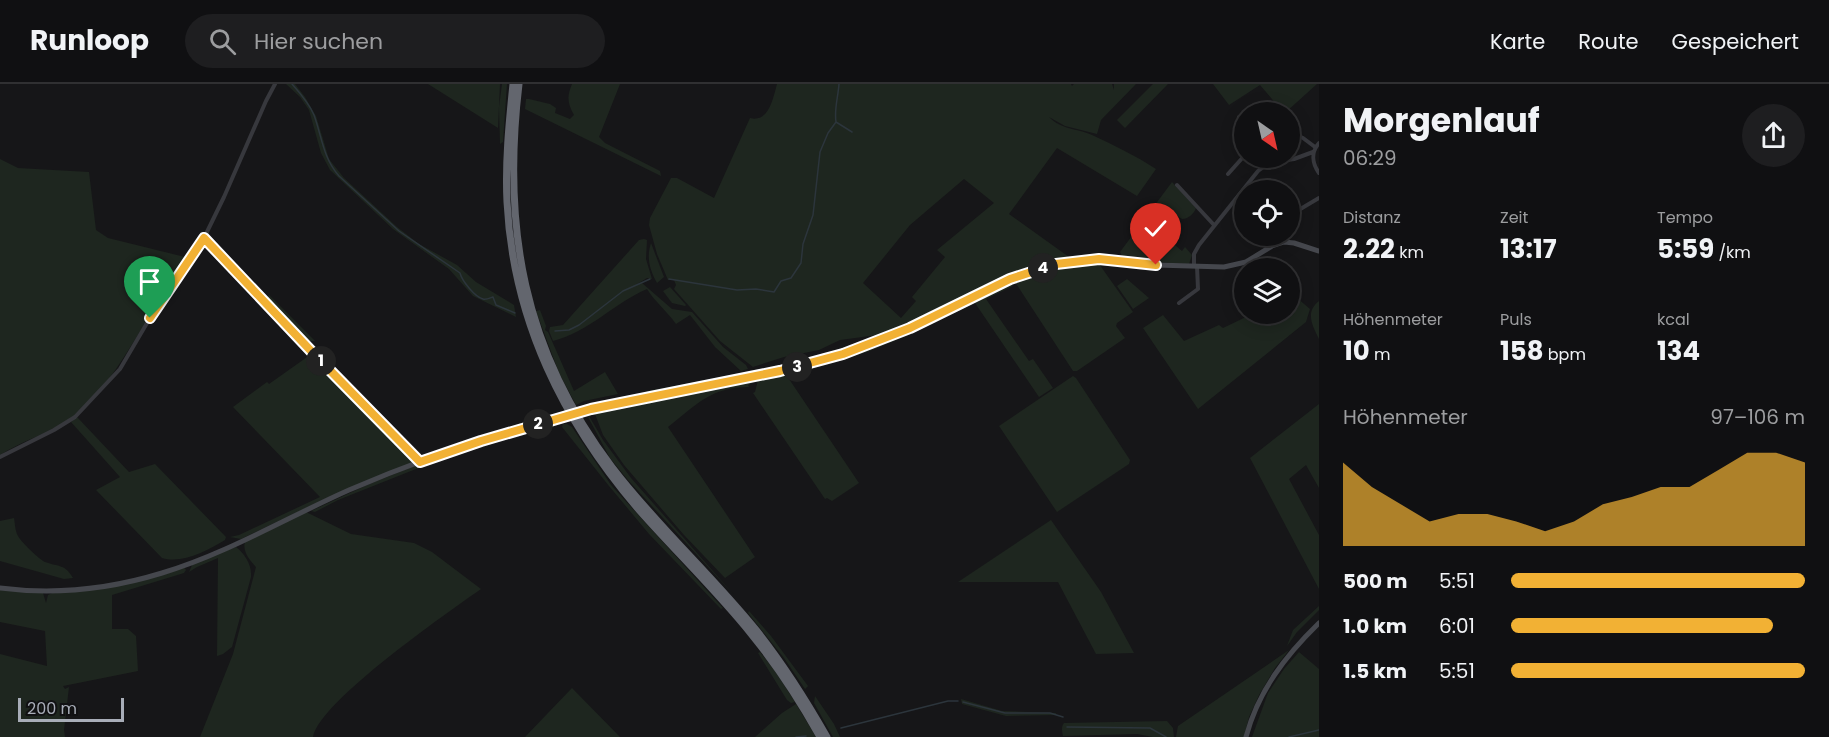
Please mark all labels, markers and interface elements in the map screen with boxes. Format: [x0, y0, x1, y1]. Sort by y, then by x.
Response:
search box [185, 14, 605, 68]
text: Runloop [30, 21, 149, 60]
icon: search [206, 25, 239, 58]
text: Hier suchen [254, 26, 383, 57]
text: Karte [1490, 27, 1545, 56]
text: Route [1578, 27, 1639, 56]
text: Gespeichert [1672, 27, 1799, 56]
text: Morgenlauf [1343, 97, 1540, 144]
north arrow [1234, 102, 1300, 168]
map controls [1234, 102, 1300, 324]
button: share [1742, 104, 1805, 167]
text: 06:29 [1343, 144, 1397, 172]
button: locate [1234, 180, 1300, 246]
pin [1130, 203, 1181, 265]
text: Distanz [1343, 206, 1401, 229]
text: Zeit [1500, 206, 1528, 229]
text: Tempo [1657, 206, 1713, 229]
icon: check [1139, 212, 1172, 245]
text: 2.22 [1343, 231, 1395, 267]
text: 13:17 [1500, 231, 1557, 267]
text: 5:59 [1657, 231, 1714, 267]
text: km [1395, 241, 1424, 264]
text: /km [1714, 241, 1751, 264]
pin: 4 [1028, 253, 1058, 283]
pin [124, 256, 175, 318]
text: 4 [1038, 256, 1048, 279]
button: layers [1234, 258, 1300, 324]
icon: arrive [133, 265, 166, 298]
text: Höhenmeter [1343, 308, 1443, 331]
text: Puls [1500, 308, 1532, 331]
text: kcal [1657, 308, 1690, 331]
text: 10 [1343, 333, 1370, 369]
text: 158 [1500, 333, 1544, 369]
text: 134 [1657, 333, 1700, 369]
text: m [1370, 343, 1391, 366]
text: bpm [1544, 343, 1586, 366]
pin: 1 [306, 346, 336, 376]
text: 1 [318, 349, 324, 372]
pin: 3 [782, 352, 812, 382]
text: 3 [792, 355, 802, 378]
text: Höhenmeter [1343, 403, 1468, 431]
text: 97–106 m [1710, 403, 1805, 431]
pin: 2 [523, 409, 553, 439]
text: 2 [533, 412, 543, 435]
text: 500 m [1343, 567, 1408, 595]
text: 5:51 [1439, 567, 1475, 595]
text: 1.0 km [1343, 612, 1407, 640]
text: 6:01 [1439, 612, 1475, 640]
text: 1.5 km [1343, 657, 1407, 685]
text: 5:51 [1439, 657, 1475, 685]
scale bar [18, 695, 124, 722]
text: 200 m [27, 697, 77, 720]

